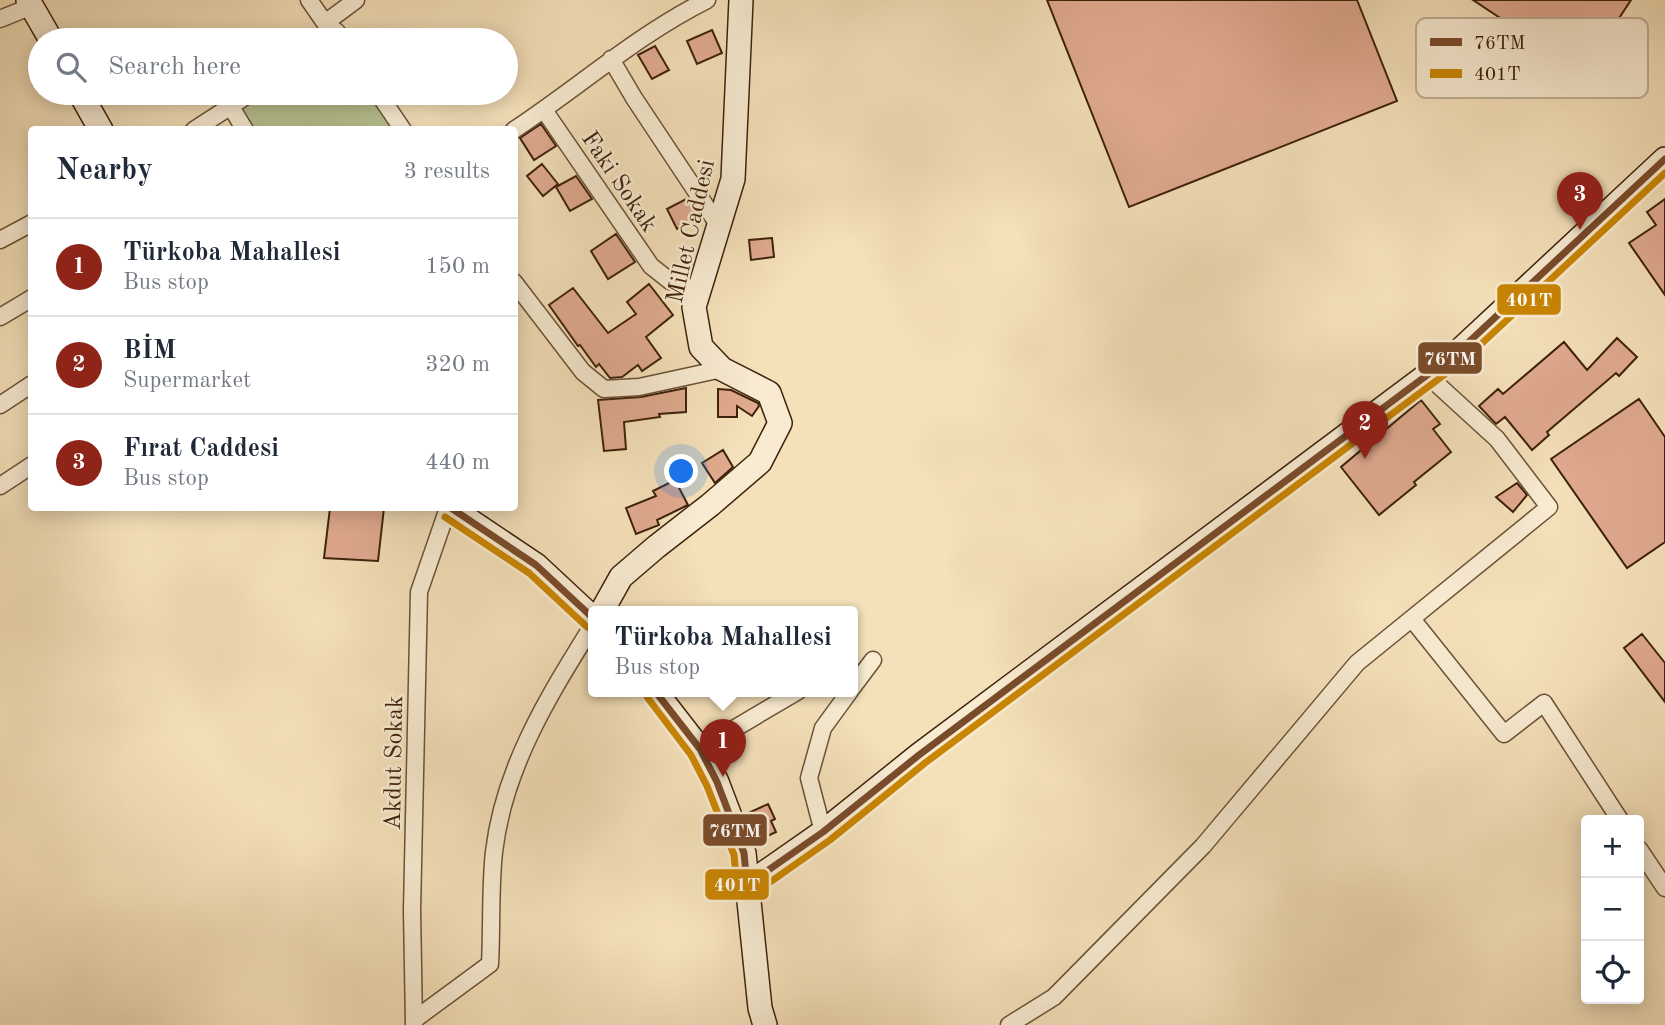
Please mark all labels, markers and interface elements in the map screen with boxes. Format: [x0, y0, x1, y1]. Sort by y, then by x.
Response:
legend [1416, 18, 1648, 98]
search box [28, 28, 518, 105]
text: 76TM [1474, 35, 1526, 54]
icon: search [52, 48, 90, 86]
text: Search here [108, 54, 241, 80]
text: 401T [1474, 66, 1521, 85]
street label: Faki Sokak [576, 127, 661, 237]
text: Nearby [56, 156, 153, 186]
street label: Millet Caddesi [664, 157, 720, 306]
text: 3 results [404, 160, 490, 183]
pin: 3 [1557, 172, 1603, 230]
text: Türkoba Mahallesi [123, 240, 340, 266]
text: 1 [72, 255, 86, 278]
text: 150 m [425, 255, 490, 278]
text: Bus stop [123, 271, 209, 294]
line badge: 401T [1496, 283, 1562, 316]
text: 401T [1506, 292, 1552, 311]
text: BİM [123, 338, 176, 364]
line badge: 76TM [1417, 341, 1483, 375]
text: 76TM [1424, 351, 1476, 370]
text: 2 [72, 353, 86, 376]
text: 320 m [425, 353, 490, 376]
text: Supermarket [123, 369, 251, 392]
pin: 2 [1342, 401, 1388, 459]
text: Fırat Caddesi [123, 436, 279, 462]
text: 3 [72, 451, 86, 474]
text: 440 m [425, 451, 490, 474]
your location [664, 454, 698, 488]
text: Bus stop [123, 467, 209, 490]
popup [588, 606, 858, 697]
text: Türkoba Mahallesi [614, 625, 832, 651]
text: Bus stop [614, 656, 700, 679]
street label: Akdut Sokak [382, 695, 408, 831]
pin: 1 [700, 719, 746, 777]
line badge: 76TM [702, 813, 768, 847]
map controls [1581, 815, 1644, 1004]
button: + [1581, 815, 1644, 878]
text: 76TM [709, 823, 761, 842]
line badge: 401T [704, 868, 770, 901]
text: 401T [714, 877, 760, 896]
button: − [1581, 878, 1644, 941]
button: locate [1581, 941, 1644, 1004]

